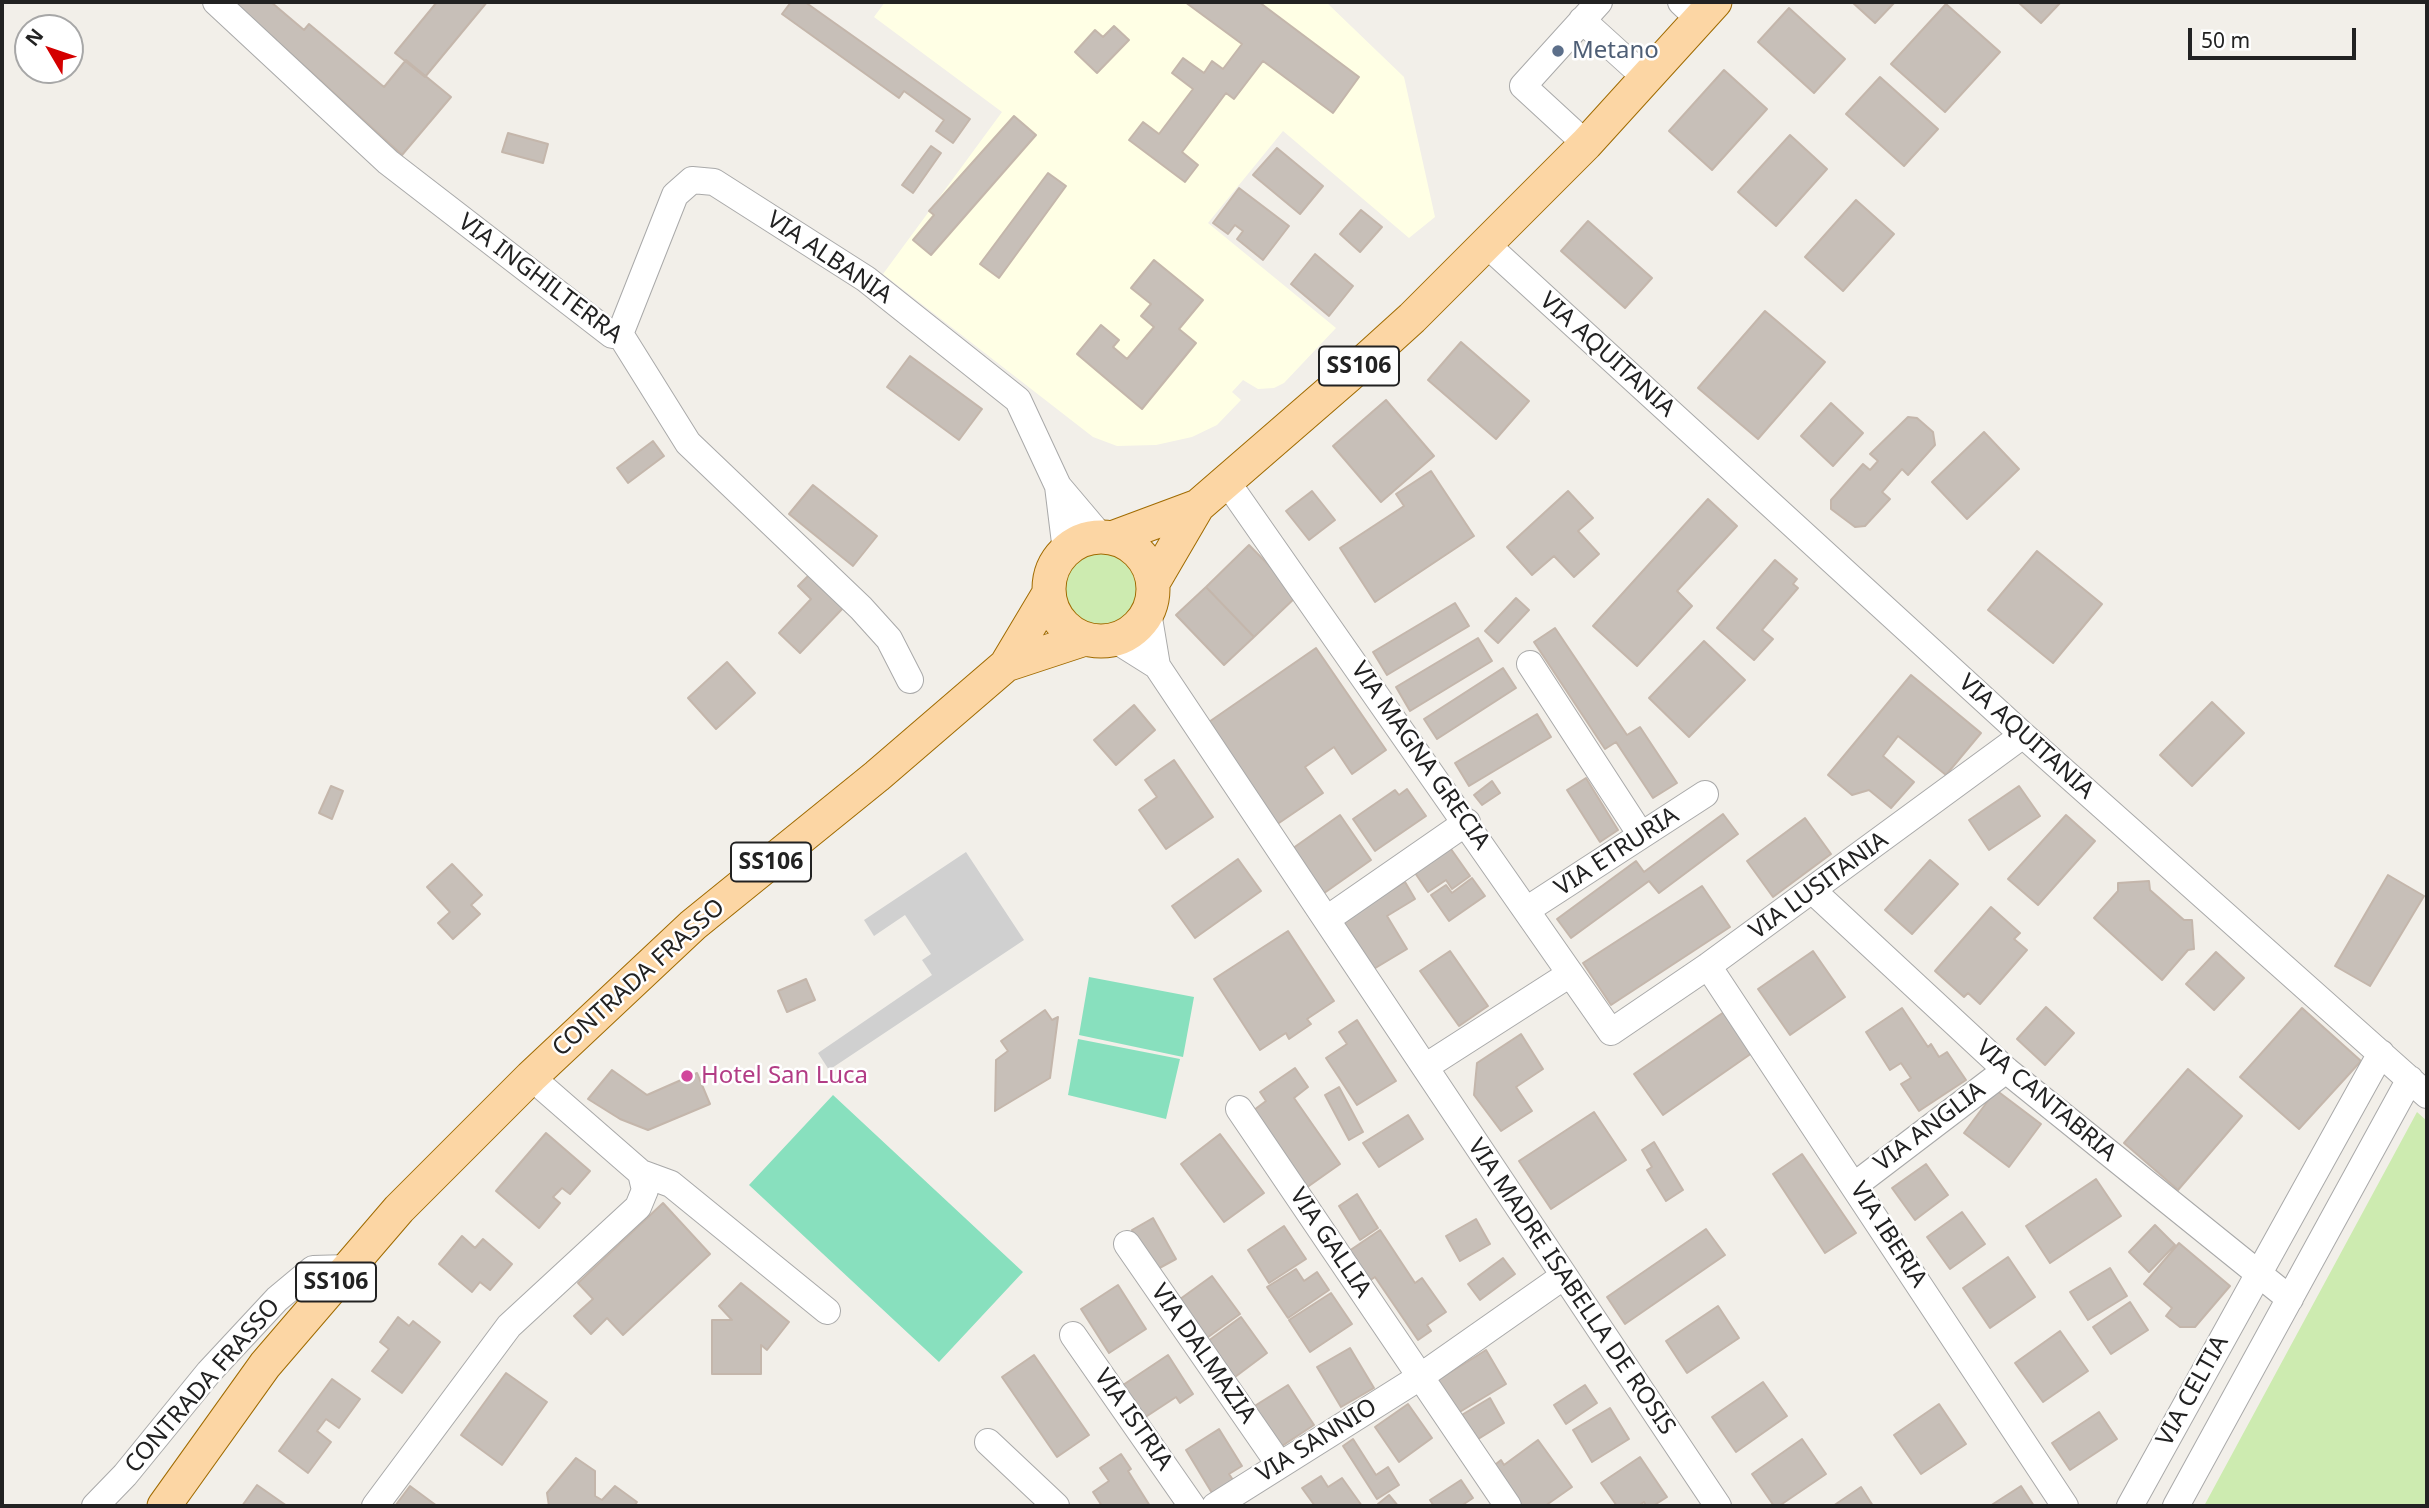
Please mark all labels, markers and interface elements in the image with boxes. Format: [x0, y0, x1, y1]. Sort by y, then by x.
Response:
north arrow [14, 14, 84, 84]
scale bar [2191, 14, 2359, 58]
text: N [19, 23, 49, 51]
text: 50 m [2201, 26, 2250, 54]
place label: Metano [1572, 37, 1659, 65]
marker: Metano [1550, 43, 1566, 59]
street label: VIA ALBANIA [761, 206, 897, 310]
street label: VIA INGHILTERRA [452, 208, 628, 350]
street label: VIA AQUITANIA [1533, 287, 1681, 423]
road number: SS106 [1319, 346, 1399, 386]
street label: VIA MAGNA GRECIA [1344, 657, 1496, 855]
street label: VIA AQUITANIA [1952, 669, 2100, 805]
street label: VIA ETRURIA [1550, 801, 1684, 903]
street label: VIA LUSITANIA [1744, 826, 1894, 946]
road number: SS106 [731, 842, 811, 882]
street label: CONTRADA FRASSO [547, 893, 731, 1063]
street label: VIA CANTABRIA [1970, 1034, 2122, 1168]
place label: Hotel San Luca [701, 1062, 868, 1090]
marker: Hotel San Luca [679, 1068, 695, 1084]
street label: VIA ANGLIA [1869, 1076, 1991, 1178]
street label: VIA MADRE ISABELLA DE ROSIS [1461, 1134, 1681, 1440]
street label: VIA IBERIA [1843, 1177, 1933, 1293]
street label: VIA GALLIA [1283, 1183, 1377, 1303]
road number: SS106 [296, 1262, 376, 1302]
street label: VIA DALMAZIA [1144, 1279, 1262, 1429]
street label: CONTRADA FRASSO [119, 1293, 287, 1479]
street label: VIA CELTIA [2151, 1331, 2235, 1451]
street label: VIA ISTRIA [1088, 1364, 1178, 1476]
street label: VIA SANNIO [1252, 1393, 1382, 1489]

